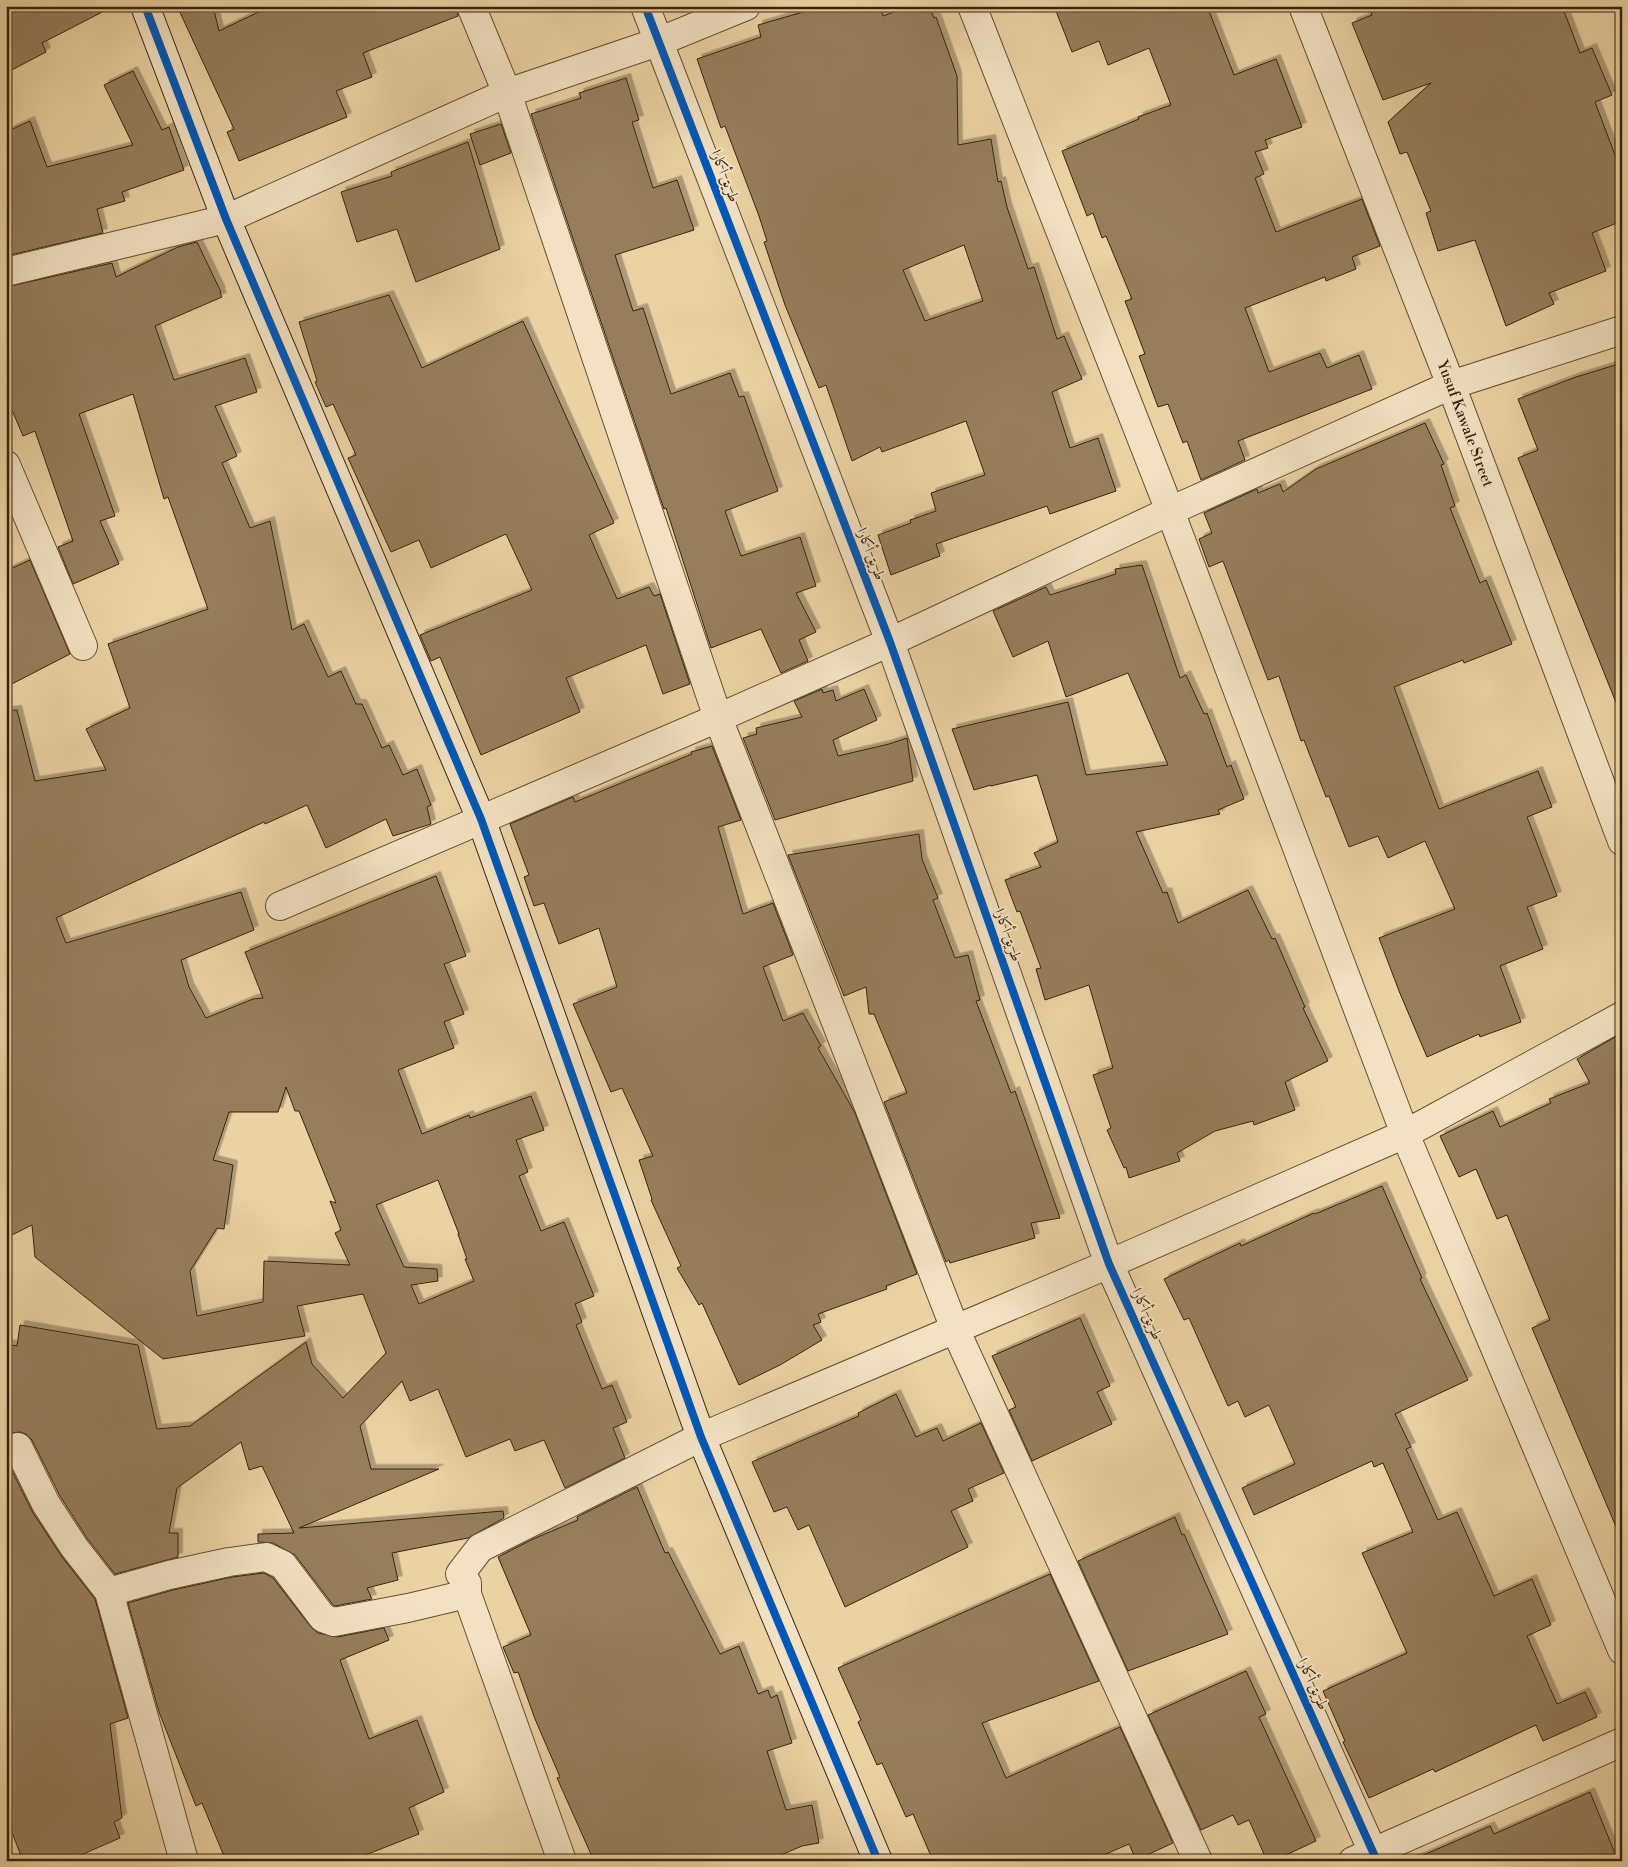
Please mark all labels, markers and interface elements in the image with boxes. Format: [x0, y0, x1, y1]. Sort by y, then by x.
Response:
street label: طريق أكارا [706, 146, 746, 205]
street label: Yusuf Kawale Street [1432, 356, 1498, 490]
street label: طريق أكارا [852, 524, 892, 583]
street label: طريق أكارا [990, 905, 1028, 964]
street label: طريق أكارا [1127, 1284, 1169, 1343]
street label: طريق أكارا [1293, 1654, 1335, 1713]

